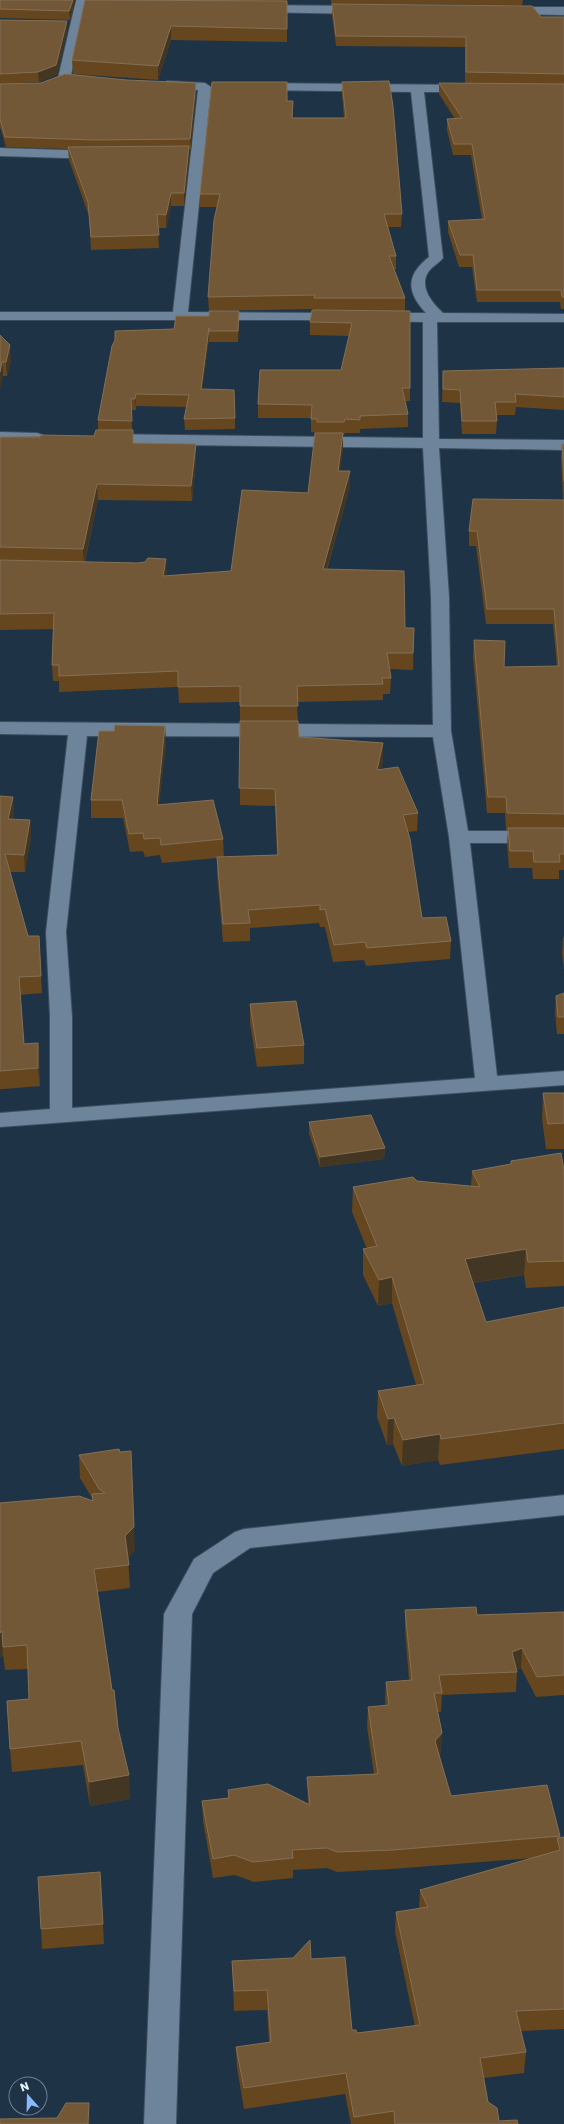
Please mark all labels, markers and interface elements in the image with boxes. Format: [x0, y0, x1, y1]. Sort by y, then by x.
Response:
north arrow [8, 2076, 48, 2116]
text: N [18, 2078, 31, 2096]

